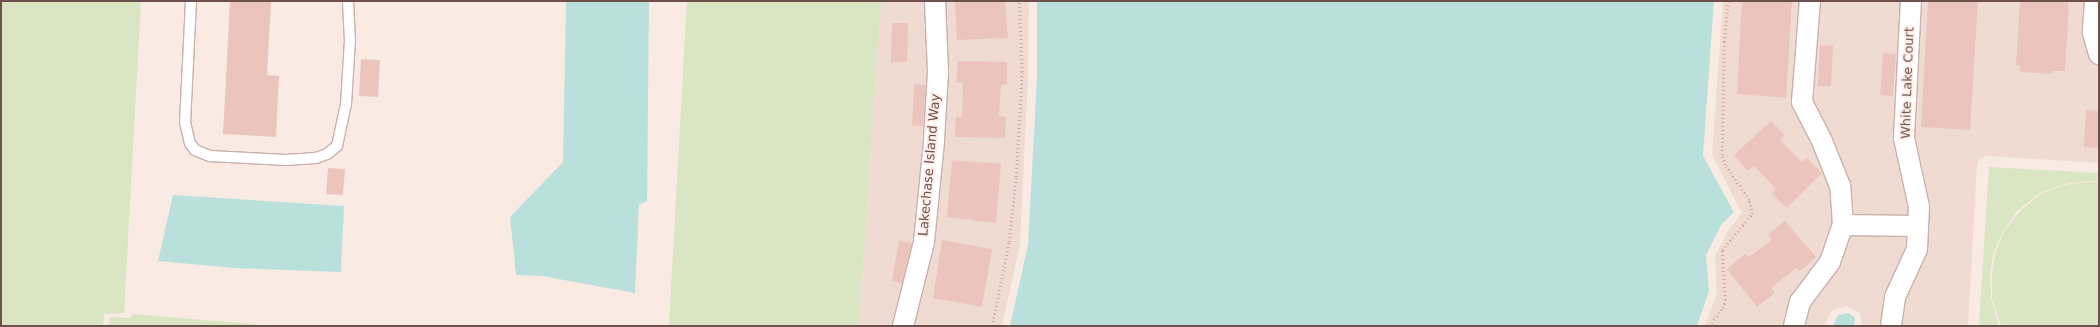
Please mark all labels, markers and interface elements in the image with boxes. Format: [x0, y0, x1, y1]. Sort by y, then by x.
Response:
street label: White Lake Court [1898, 27, 1918, 139]
street label: Lakechase Island Way [916, 93, 944, 237]

